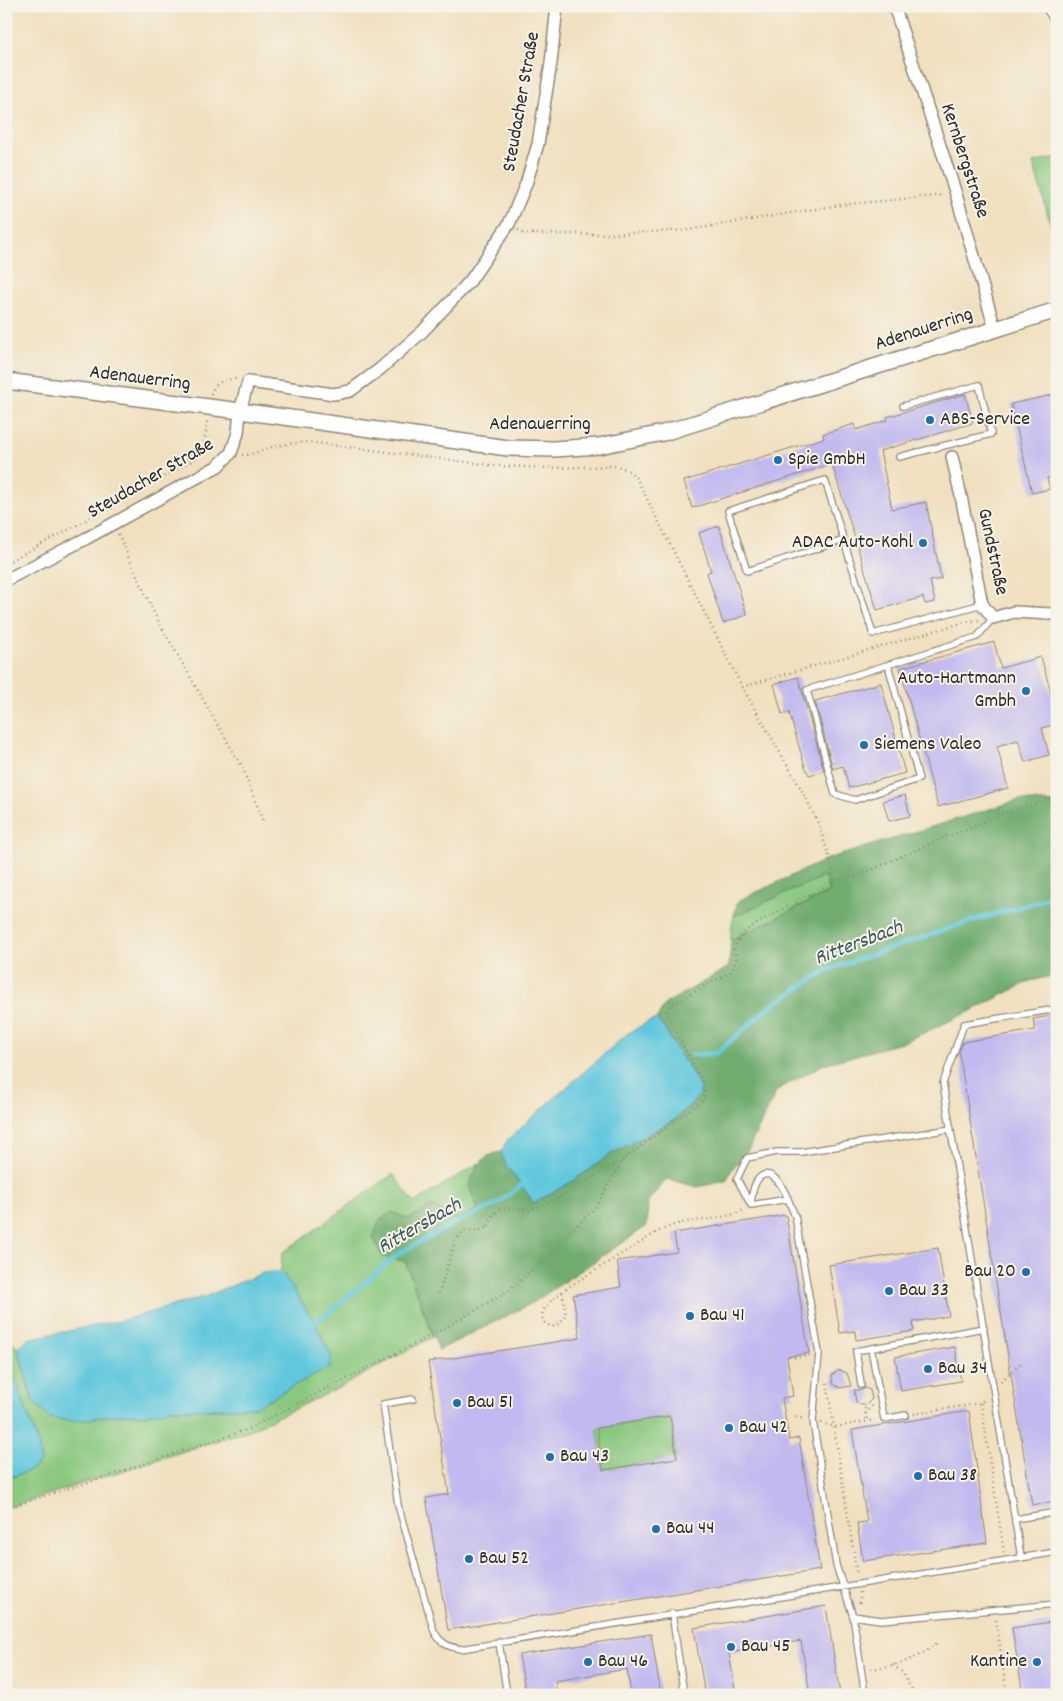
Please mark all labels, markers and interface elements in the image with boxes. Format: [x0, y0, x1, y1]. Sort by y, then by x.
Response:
street label: Steudacher Straße [496, 30, 548, 174]
street label: Kernbergstraße [932, 100, 996, 222]
street label: Adenauerring [871, 301, 977, 359]
street label: Adenauerring [88, 359, 192, 399]
place label: ABS-Service [940, 406, 1030, 434]
street label: Adenauerring [489, 411, 591, 439]
marker: ABS-Service [924, 414, 936, 426]
street label: Steudacher Straße [83, 431, 220, 527]
place label: Spie GmbH [788, 446, 866, 474]
marker: Spie GmbH [772, 454, 784, 466]
street label: Gundstraße [969, 506, 1015, 598]
place label: ADAC Auto-Kohl [792, 529, 913, 557]
marker: ADAC Auto-Kohl [917, 537, 929, 549]
place label: Auto-Hartmann Gmbh [897, 665, 1016, 716]
marker: Auto-Hartmann Gmbh [1020, 685, 1032, 697]
place label: Siemens Valeo [874, 731, 982, 759]
marker: Siemens Valeo [858, 739, 870, 751]
water label: Rittersbach [810, 913, 909, 975]
water label: Rittersbach [372, 1190, 469, 1263]
place label: Bau 20 [964, 1258, 1016, 1286]
marker: Bau 20 [1020, 1266, 1032, 1278]
place label: Bau 33 [899, 1277, 949, 1305]
marker: Bau 33 [883, 1285, 895, 1297]
place label: Bau 41 [700, 1302, 745, 1330]
marker: Bau 41 [684, 1310, 696, 1322]
place label: Bau 34 [938, 1355, 987, 1383]
marker: Bau 34 [922, 1363, 934, 1375]
place label: Bau 51 [467, 1389, 513, 1417]
marker: Bau 51 [451, 1397, 463, 1409]
place label: Bau 42 [739, 1414, 788, 1442]
marker: Bau 42 [723, 1422, 735, 1434]
place label: Bau 43 [560, 1443, 609, 1471]
marker: Bau 43 [544, 1451, 556, 1463]
place label: Bau 38 [928, 1462, 977, 1490]
marker: Bau 38 [912, 1470, 924, 1482]
place label: Bau 44 [666, 1515, 715, 1543]
marker: Bau 44 [650, 1523, 662, 1535]
place label: Bau 52 [479, 1545, 529, 1573]
marker: Bau 52 [463, 1553, 475, 1565]
place label: Bau 45 [741, 1633, 791, 1661]
marker: Bau 45 [725, 1641, 737, 1653]
place label: Bau 46 [598, 1648, 648, 1676]
place label: Kantine [970, 1648, 1027, 1676]
marker: Bau 46 [582, 1656, 594, 1668]
marker: Kantine [1031, 1656, 1043, 1668]

